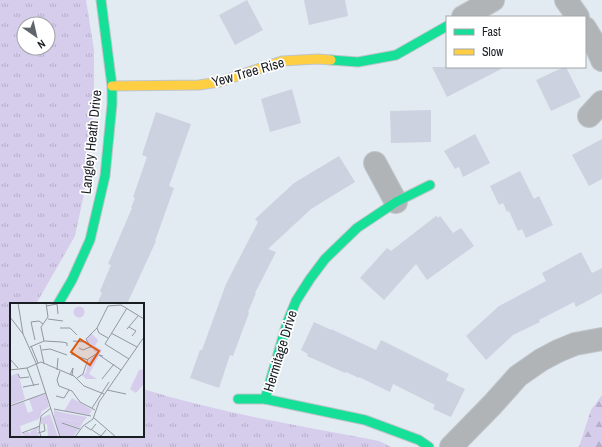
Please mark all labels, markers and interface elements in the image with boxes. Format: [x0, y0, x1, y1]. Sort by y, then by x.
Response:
north arrow [16, 16, 56, 56]
legend [446, 16, 586, 68]
text: Fast [482, 24, 501, 40]
text: N [35, 37, 48, 52]
text: Slow [482, 44, 504, 60]
street label: Yew Tree Rise [210, 53, 286, 91]
street label: Langley Heath Drive [77, 89, 105, 195]
inset map [10, 303, 144, 437]
street label: Hermitage Drive [259, 308, 301, 394]

